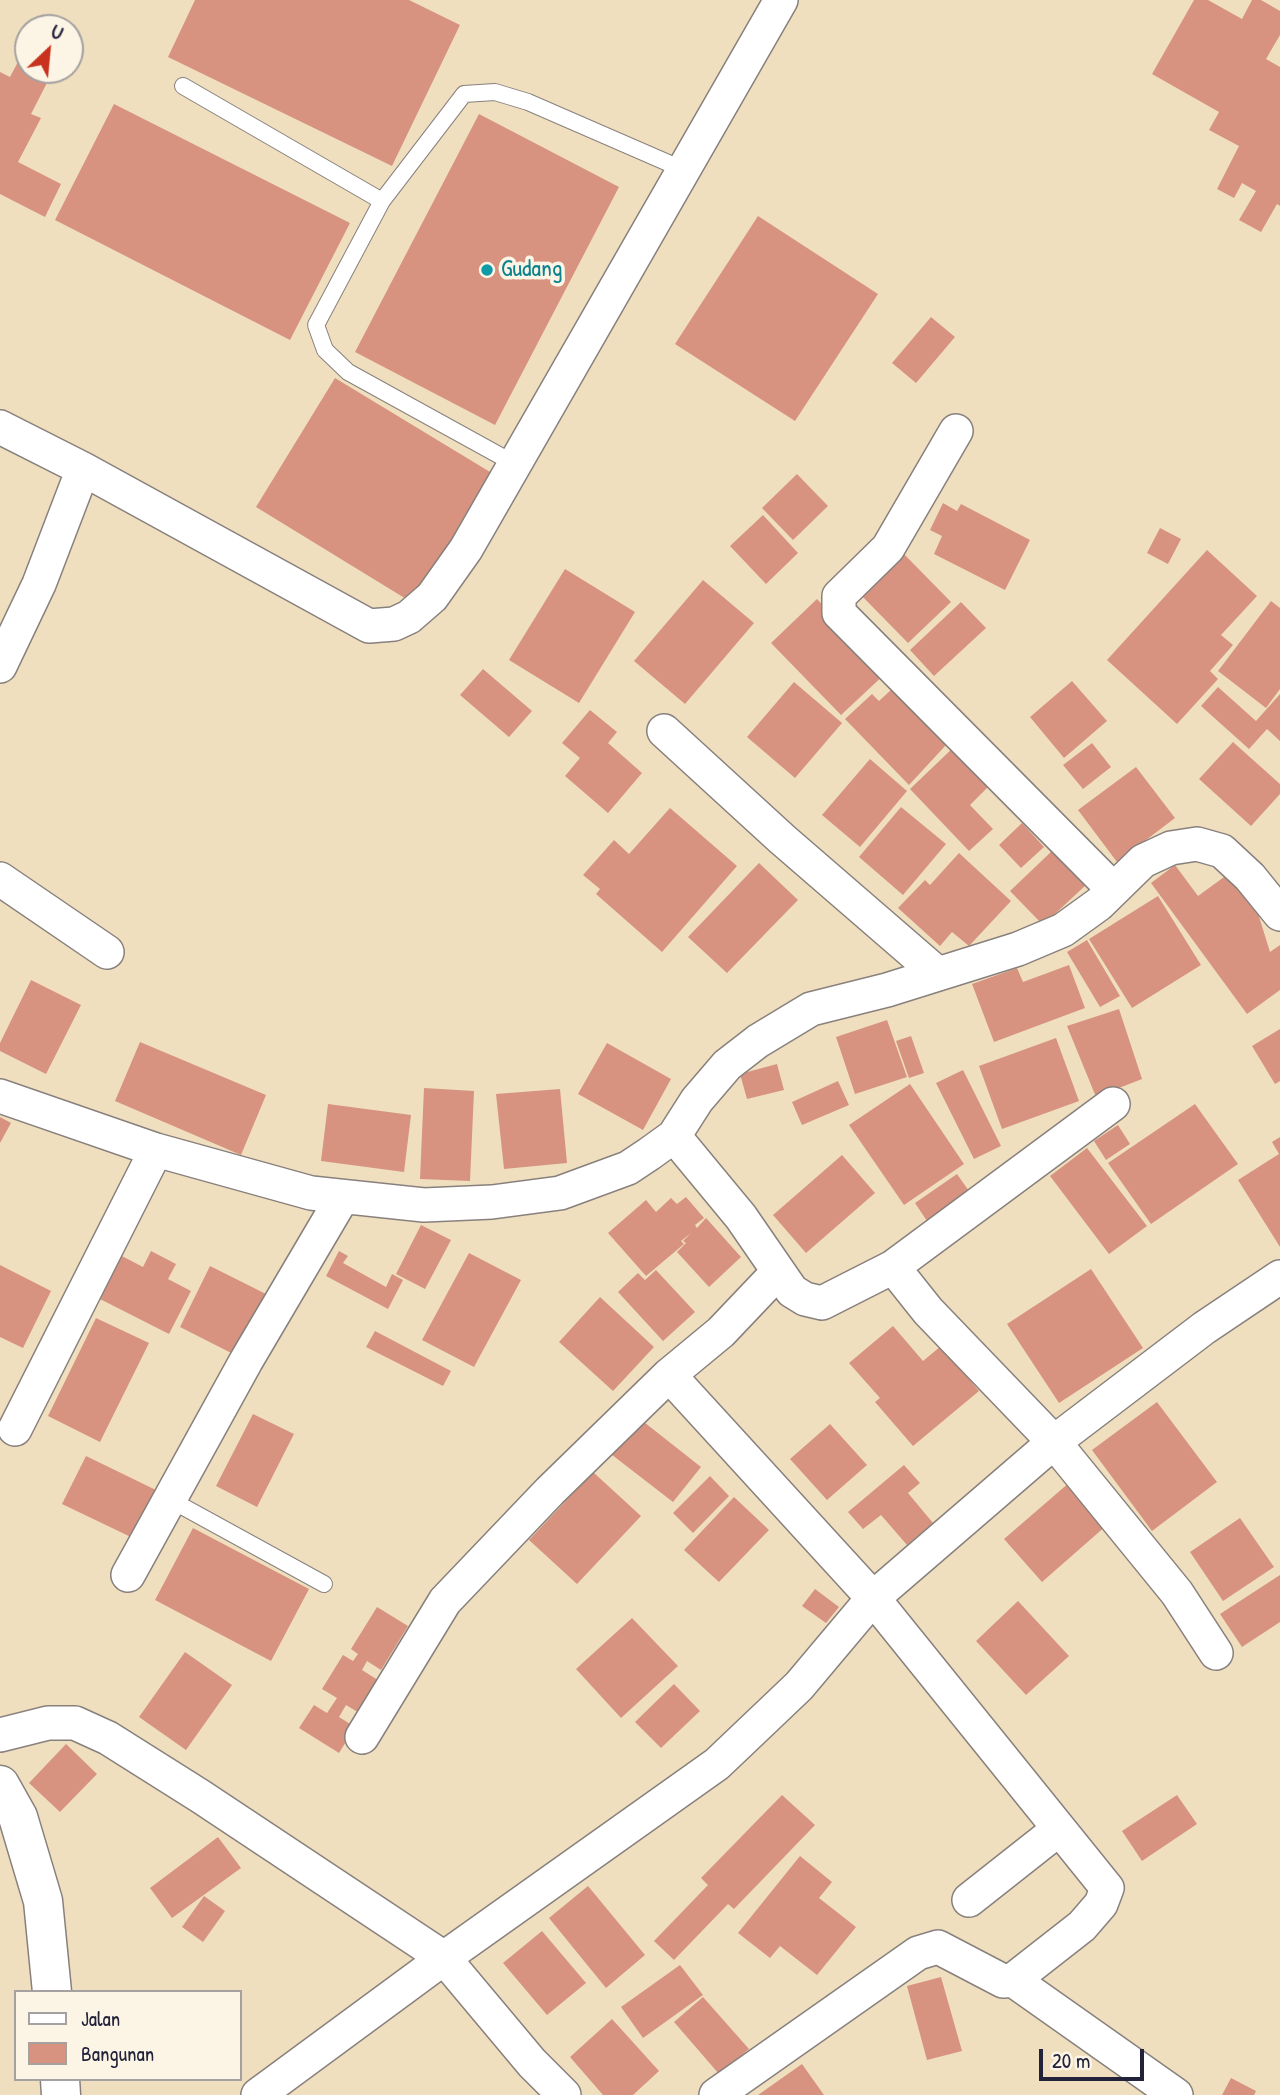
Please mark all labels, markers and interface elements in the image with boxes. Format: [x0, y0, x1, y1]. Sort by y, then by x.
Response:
north arrow [14, 14, 84, 84]
text: U [47, 18, 68, 46]
place label: Gudang [501, 256, 562, 284]
marker: Gudang [479, 262, 495, 278]
legend [14, 1990, 242, 2081]
text: Jalan [81, 2004, 120, 2033]
scale bar [1042, 2036, 1147, 2080]
text: Bangunan [81, 2039, 154, 2068]
text: 20 m [1052, 2046, 1090, 2075]

